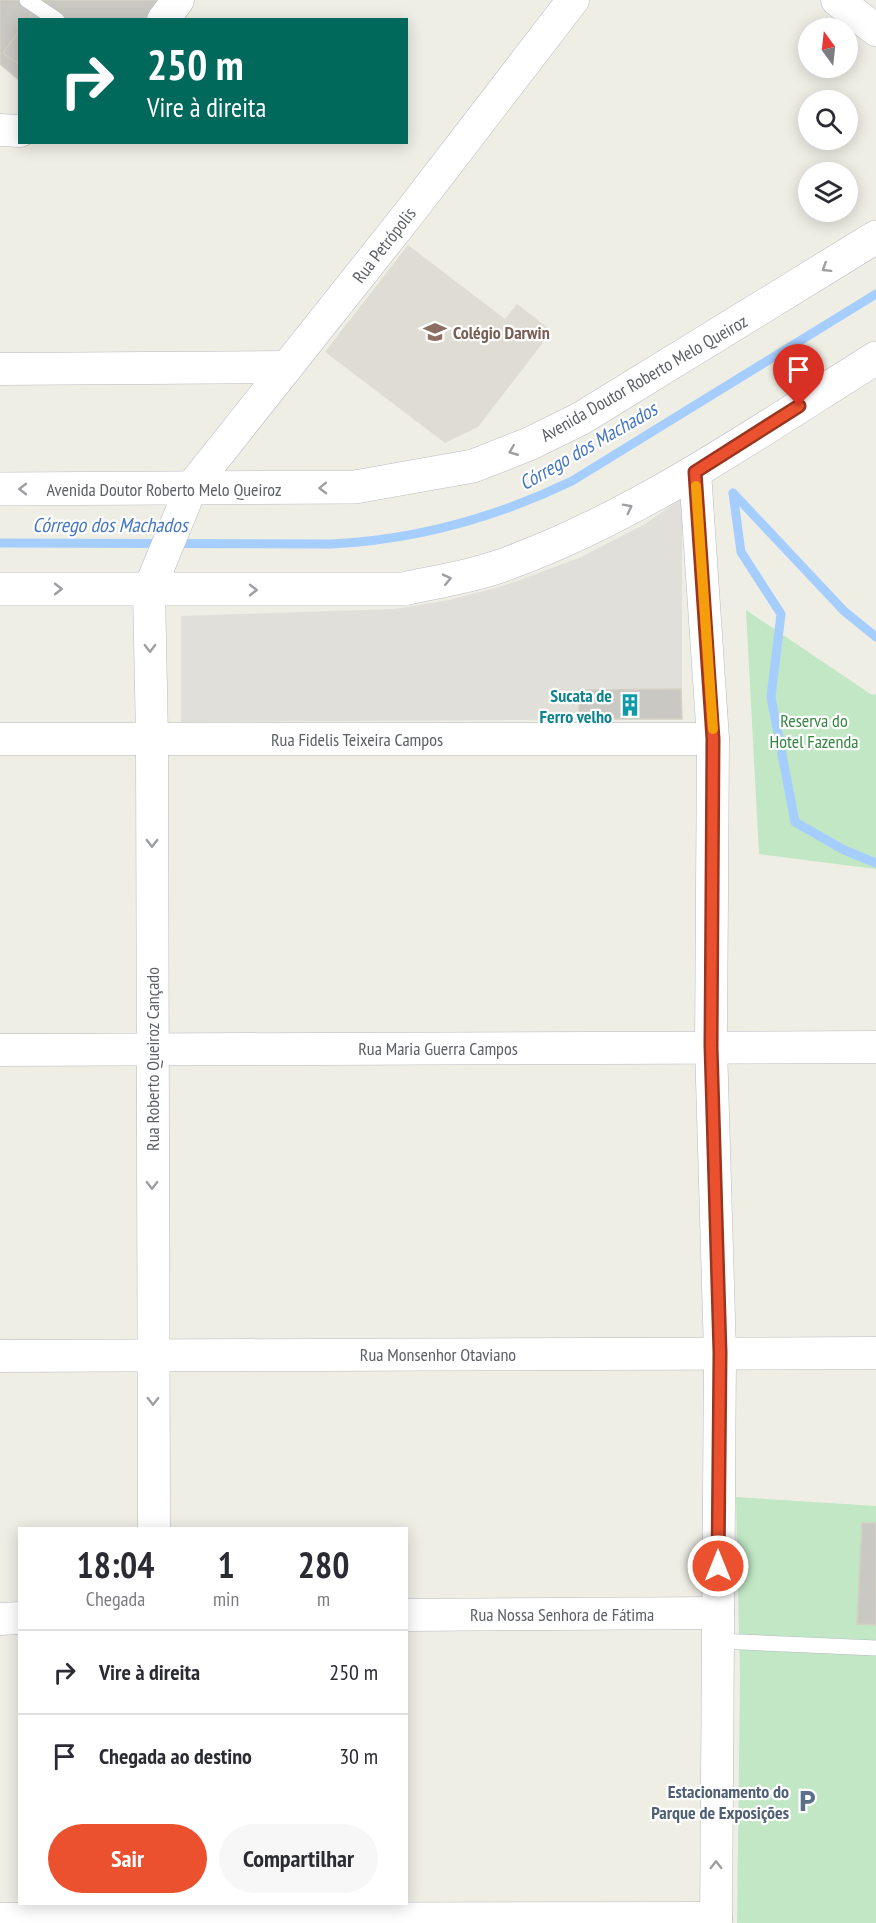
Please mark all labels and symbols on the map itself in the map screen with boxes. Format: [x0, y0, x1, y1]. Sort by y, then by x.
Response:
north arrow [798, 18, 858, 78]
street label: Rua Petrópolis [347, 202, 421, 288]
one-way arrow [822, 260, 832, 272]
street label: Avenida Doutor Roberto Melo Queiroz [537, 309, 751, 447]
school or university icon: Colégio Darwin [422, 319, 448, 345]
place label: Colégio Darwin [453, 321, 550, 344]
pin [773, 344, 824, 406]
water label: Córrego dos Machados [514, 395, 663, 496]
one-way arrow [508, 443, 519, 456]
street label: Avenida Doutor Roberto Melo Queiroz [47, 478, 281, 501]
one-way arrow [319, 481, 328, 494]
one-way arrow [19, 483, 28, 495]
one-way arrow [622, 504, 632, 515]
water label: Córrego dos Machados [33, 512, 190, 538]
one-way arrow [442, 574, 452, 587]
one-way arrow [54, 583, 63, 595]
one-way arrow [249, 584, 258, 596]
one-way arrow [144, 643, 157, 652]
place label: Sucata de Ferro velho [540, 684, 612, 728]
building icon: Sucata de Ferro velho [617, 692, 643, 718]
park label: Reserva do Hotel Fazenda [770, 709, 858, 753]
street label: Rua Fidelis Teixeira Campos [271, 728, 443, 751]
one-way arrow [146, 838, 158, 847]
street label: Rua Roberto Queiroz Cançado [141, 967, 164, 1151]
street label: Rua Maria Guerra Campos [358, 1037, 518, 1060]
one-way arrow [146, 1180, 158, 1189]
street label: Rua Monsenhor Otaviano [360, 1343, 516, 1366]
one-way arrow [147, 1396, 159, 1405]
position arrow [686, 1534, 750, 1598]
street label: Rua Nossa Senhora de Fátima [470, 1603, 654, 1626]
place label: Estacionamento do Parque de Exposições [651, 1780, 789, 1824]
parking icon: Estacionamento do Parque de Exposições [794, 1788, 820, 1814]
one-way arrow [710, 1860, 722, 1869]

